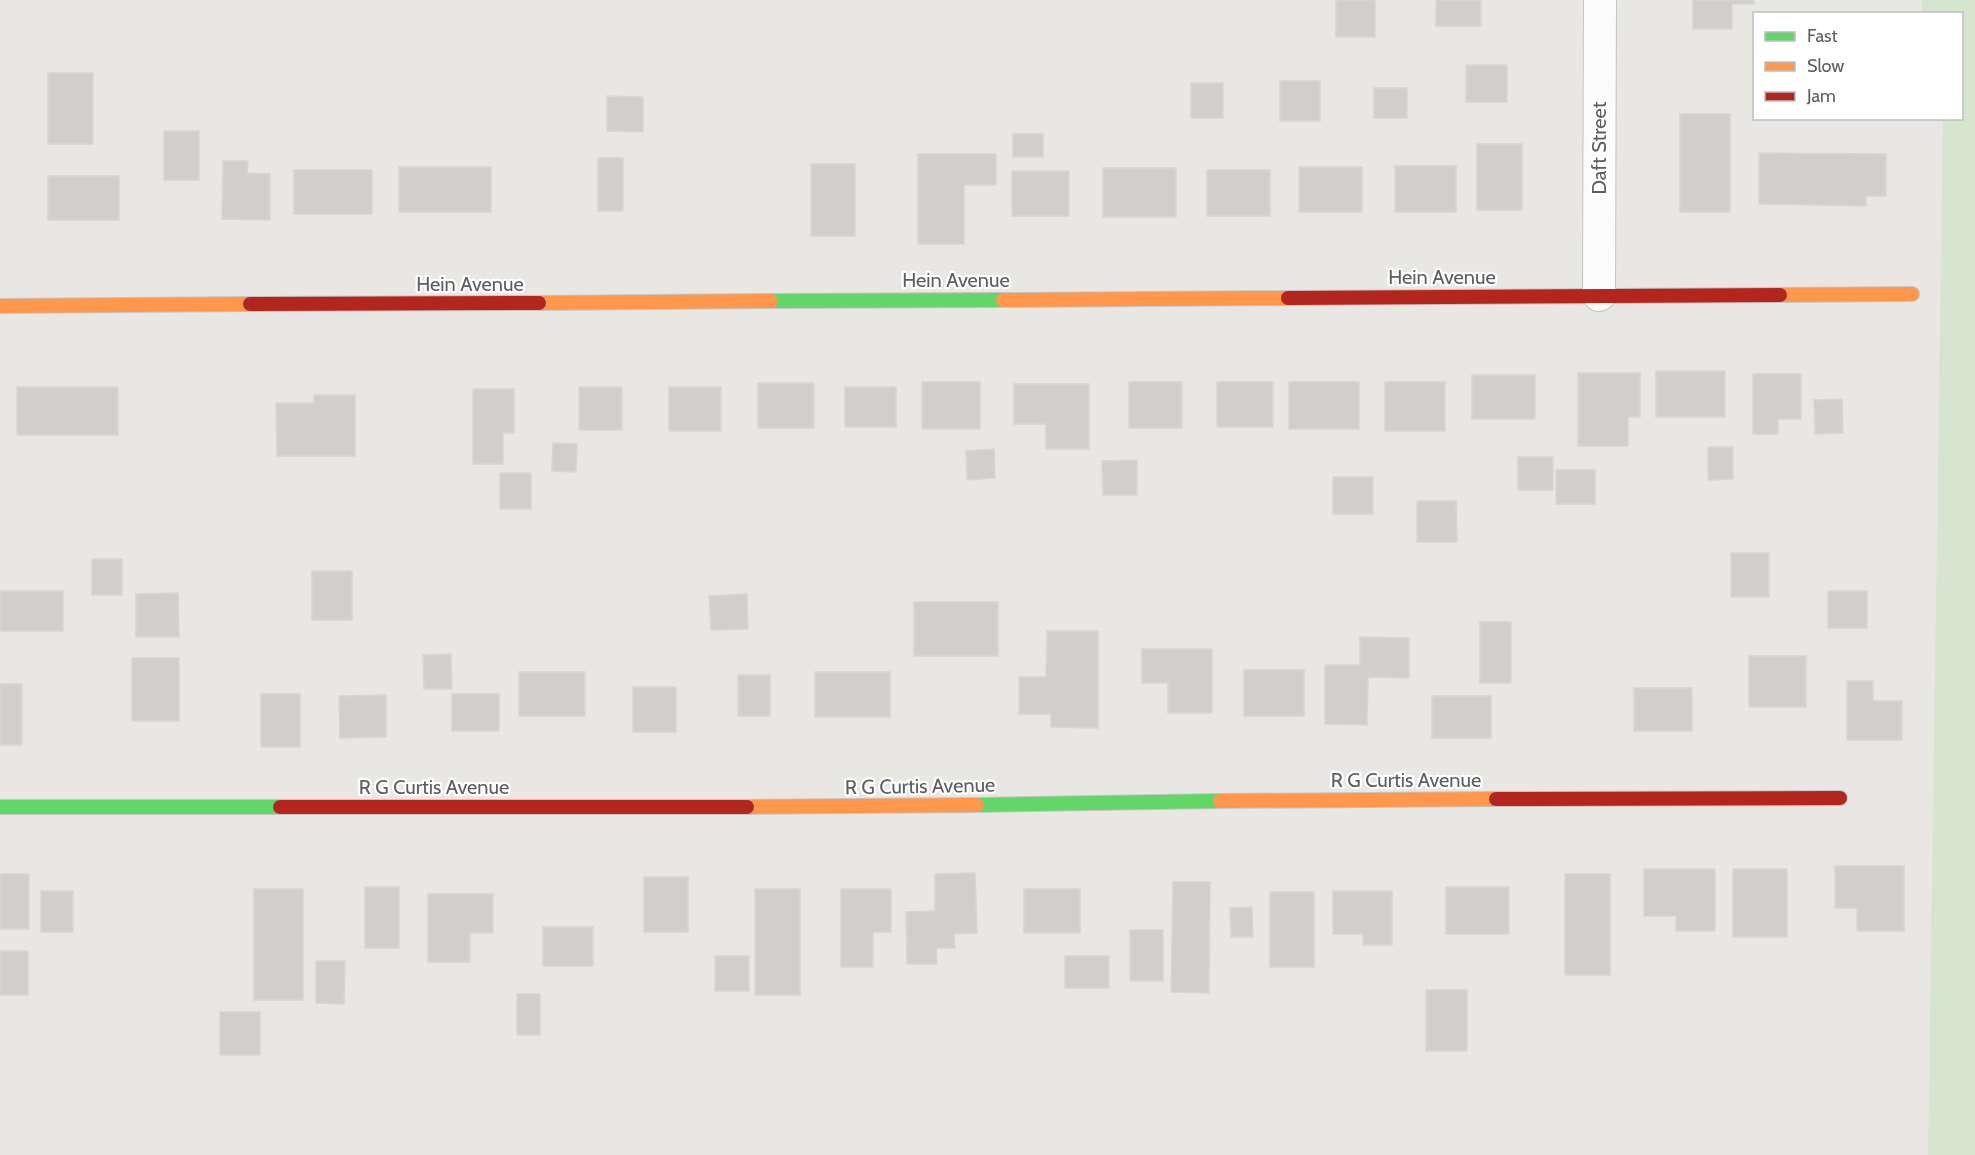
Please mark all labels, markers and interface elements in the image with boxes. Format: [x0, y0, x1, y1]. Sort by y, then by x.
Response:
legend [1753, 12, 1963, 120]
text: Fast [1807, 25, 1838, 47]
text: Slow [1807, 55, 1844, 77]
text: Jam [1806, 85, 1836, 107]
street label: Daft Street [1587, 101, 1611, 195]
street label: Hein Avenue [1388, 265, 1496, 289]
street label: Hein Avenue [902, 268, 1010, 292]
street label: Hein Avenue [416, 272, 524, 296]
street label: R G Curtis Avenue [1331, 768, 1481, 792]
street label: R G Curtis Avenue [845, 773, 995, 799]
street label: R G Curtis Avenue [359, 775, 509, 799]

